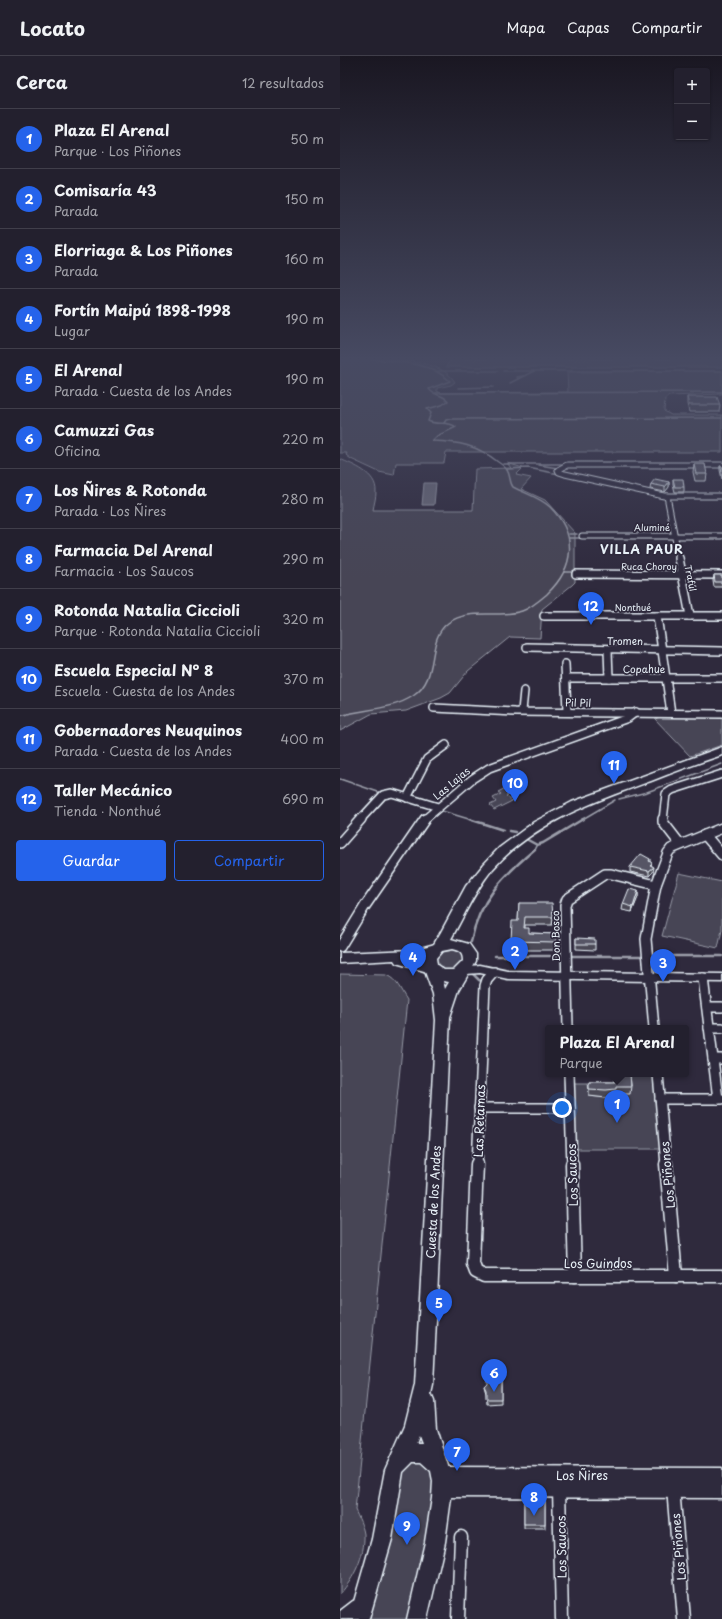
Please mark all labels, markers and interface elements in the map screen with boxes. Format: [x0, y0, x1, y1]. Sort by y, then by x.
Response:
text: Locato [20, 14, 85, 42]
text: Mapa [507, 17, 545, 38]
text: Capas [567, 17, 609, 38]
text: Compartir [631, 17, 702, 38]
map controls [674, 68, 710, 140]
button: + [674, 68, 710, 104]
text: Cerca [16, 69, 67, 95]
text: 12 resultados [242, 73, 324, 92]
button: − [674, 104, 710, 140]
text: Plaza El Arenal [54, 118, 169, 141]
text: 1 [26, 129, 32, 148]
text: 50 m [290, 129, 324, 148]
text: Parque · Los Piñones [54, 141, 181, 160]
text: Comisaría 43 [54, 178, 156, 201]
text: 2 [24, 189, 34, 208]
text: 150 m [285, 189, 324, 208]
text: Parada [54, 201, 98, 220]
text: Elorriaga & Los Piñones [54, 238, 233, 261]
text: 3 [25, 249, 33, 268]
text: 160 m [285, 249, 324, 268]
text: Parada [54, 261, 98, 280]
text: Fortín Maipú 1898-1998 [54, 298, 231, 321]
text: 4 [25, 309, 33, 328]
text: 190 m [285, 309, 324, 328]
text: Lugar [54, 321, 90, 340]
text: El Arenal [54, 358, 122, 381]
text: 5 [25, 369, 33, 388]
text: 190 m [285, 369, 324, 388]
text: Parada · Cuesta de los Andes [54, 381, 232, 400]
text: Camuzzi Gas [54, 418, 154, 441]
text: 6 [24, 429, 34, 448]
text: 220 m [282, 429, 324, 448]
text: Oficina [54, 441, 100, 460]
text: Los Ñires & Rotonda [54, 478, 207, 501]
text: 7 [25, 489, 33, 508]
text: 280 m [282, 489, 324, 508]
text: Parada · Los Ñires [54, 501, 166, 520]
street label: Aluminé [634, 520, 670, 534]
text: Farmacia Del Arenal [54, 538, 213, 561]
district label: VILLA PAUR [600, 540, 684, 558]
text: 8 [25, 549, 33, 568]
text: 290 m [283, 549, 324, 568]
street label: Ruca Choroy [621, 559, 677, 573]
text: Farmacia · Los Saucos [54, 561, 194, 580]
street label: Trafúl [682, 564, 700, 592]
pin: 12 [578, 592, 604, 625]
text: Rotonda Natalia Ciccioli [54, 598, 240, 621]
street label: Nonthué [615, 600, 651, 614]
text: 9 [25, 609, 33, 628]
text: 320 m [282, 609, 324, 628]
text: Parque · Rotonda Natalia Ciccioli [54, 621, 260, 640]
street label: Tromen [607, 633, 643, 648]
text: Escuela Especial N° 8 [54, 658, 213, 681]
street label: Copahue [623, 661, 666, 676]
text: 10 [21, 669, 37, 688]
text: 370 m [283, 669, 324, 688]
text: Escuela · Cuesta de los Andes [54, 681, 235, 700]
street label: Pil Pil [565, 694, 591, 710]
text: Gobernadores Neuquinos [54, 718, 242, 741]
text: 11 [23, 729, 35, 748]
text: 400 m [281, 729, 324, 748]
text: Parada · Cuesta de los Andes [54, 741, 232, 760]
pin: 11 [601, 751, 627, 784]
street label: Las Lajas [429, 763, 473, 803]
pin: 10 [502, 769, 528, 802]
text: Taller Mecánico [54, 778, 172, 801]
text: 12 [21, 789, 37, 808]
text: 690 m [282, 789, 324, 808]
text: Tienda · Nonthué [54, 801, 161, 820]
button: Guardar [16, 840, 166, 881]
button: Compartir [174, 840, 324, 881]
street label: Don Bosco [547, 910, 563, 962]
pin: 2 [502, 937, 528, 970]
pin: 4 [400, 943, 426, 976]
pin: 3 [650, 949, 676, 982]
popup [545, 1025, 689, 1077]
text: Plaza El Arenal [559, 1030, 675, 1053]
text: Parque [559, 1053, 603, 1072]
street label: Las Retamas [469, 1084, 489, 1158]
pin: 1 [604, 1090, 630, 1123]
your location [552, 1098, 572, 1118]
street label: Los Piñones [655, 1140, 679, 1209]
street label: Los Saucos [562, 1143, 582, 1207]
street label: Cuesta de los Andes [421, 1145, 445, 1259]
street label: Los Guindos [564, 1254, 633, 1272]
pin: 5 [426, 1289, 452, 1322]
pin: 6 [481, 1359, 507, 1392]
pin: 7 [444, 1438, 470, 1471]
street label: Los Ñires [556, 1466, 609, 1484]
pin: 8 [521, 1483, 547, 1516]
pin: 9 [394, 1512, 420, 1545]
street label: Los Piñones [666, 1512, 690, 1581]
street label: Los Saucos [551, 1515, 571, 1579]

